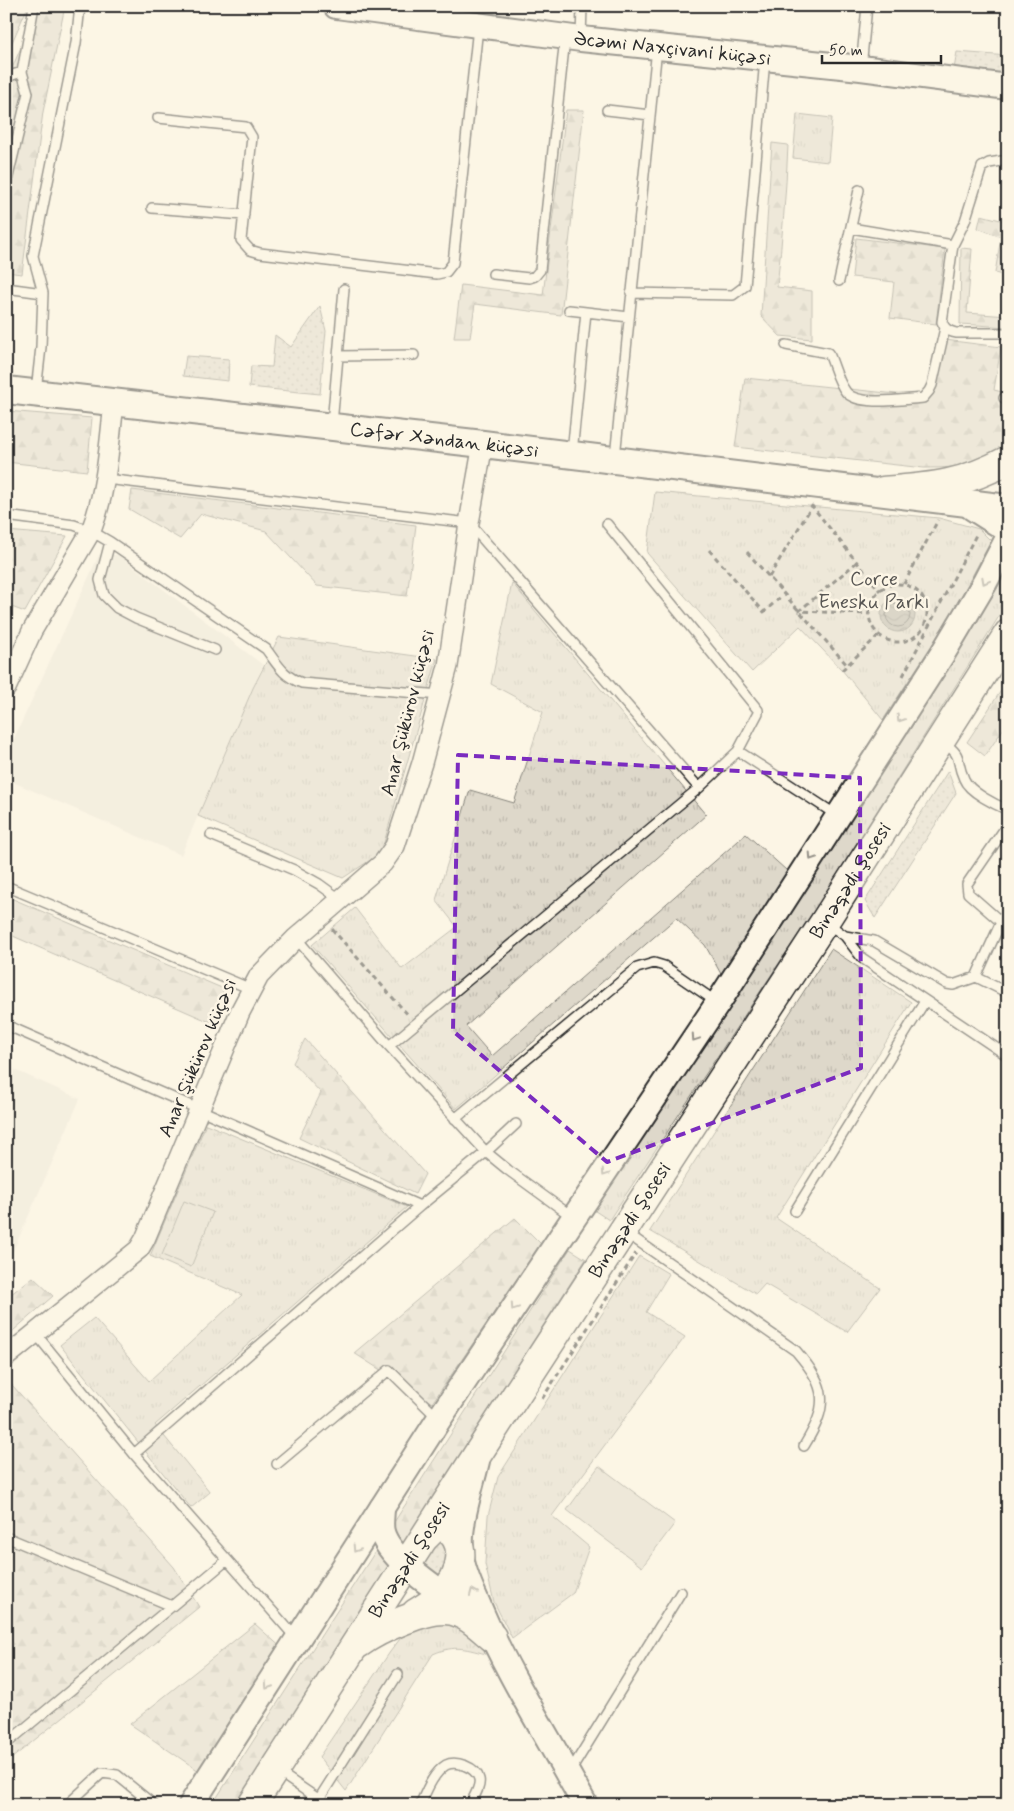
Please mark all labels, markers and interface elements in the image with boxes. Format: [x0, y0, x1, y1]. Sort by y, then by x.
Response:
street label: Əcəmi Naxçivani küçəsi [572, 25, 772, 72]
scale bar [822, 32, 940, 64]
text: 50 m [829, 41, 863, 61]
street label: Cəfər Xəndan küçəsi [348, 416, 540, 464]
park label: Corce Enesku Parkı [818, 566, 930, 616]
one-way arrow [981, 576, 991, 585]
street label: Anar Şükürov küçəsi [374, 627, 442, 799]
one-way arrow [897, 714, 906, 723]
street label: Binəqədi şosesi [803, 817, 898, 944]
one-way arrow [808, 851, 818, 860]
street label: Anar Şükürov küçəsi [152, 974, 244, 1142]
one-way arrow [692, 1032, 701, 1041]
street label: Binəqədi şosesi [582, 1157, 678, 1284]
one-way arrow [602, 1167, 611, 1176]
one-way arrow [511, 1302, 520, 1311]
street label: Binəqədi şosesi [362, 1497, 457, 1624]
one-way arrow [353, 1543, 362, 1553]
one-way arrow [469, 1588, 480, 1597]
one-way arrow [265, 1680, 274, 1689]

